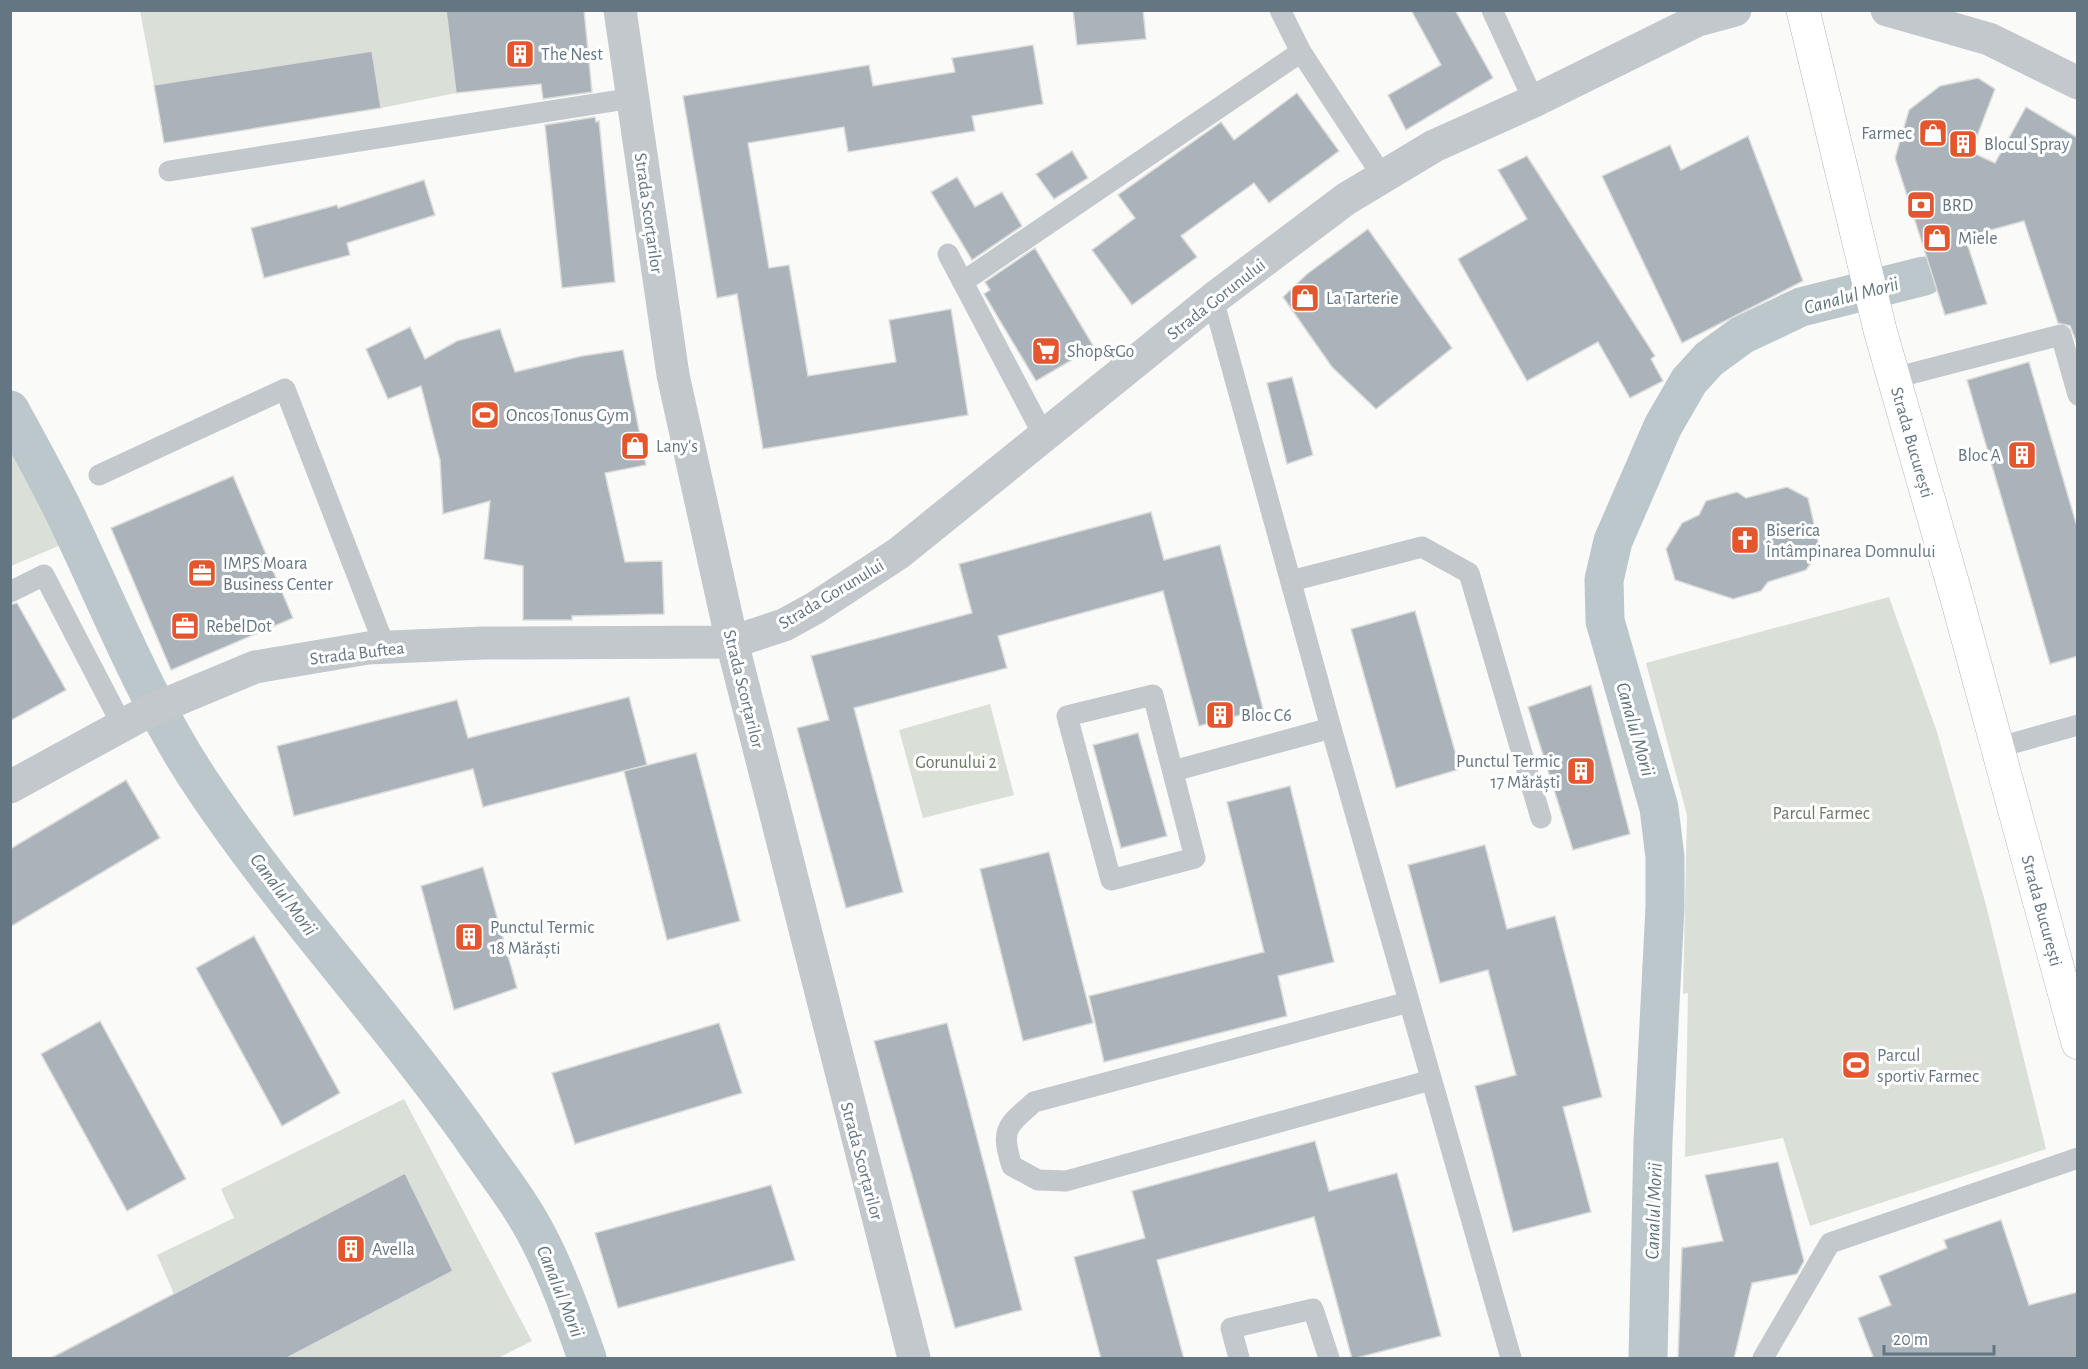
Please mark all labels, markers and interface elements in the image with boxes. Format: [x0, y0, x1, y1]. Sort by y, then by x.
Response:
building icon: The Nest [504, 38, 536, 70]
place label: The Nest [541, 46, 603, 64]
shop icon: Farmec [1917, 117, 1949, 149]
place label: Farmec [1861, 125, 1912, 143]
building icon: Blocul Spray [1947, 128, 1979, 160]
place label: Blocul Spray [1984, 136, 2070, 154]
street label: Strada Scorțarilor [630, 152, 665, 275]
bank icon: BRD [1905, 189, 1937, 221]
place label: BRD [1942, 197, 1973, 215]
shop icon: Miele [1921, 222, 1953, 254]
place label: Miele [1958, 230, 1998, 248]
street label: Strada Gorunului [1164, 256, 1269, 344]
water label: Canalul Morii [1802, 274, 1901, 318]
shop icon: La Tarterie [1289, 282, 1321, 314]
place label: La Tarterie [1326, 290, 1399, 308]
supermarket icon: Shop&Go [1030, 335, 1062, 367]
place label: Shop&Go [1067, 343, 1135, 361]
street label: Strada București [1887, 385, 1936, 500]
sports icon: Oncos Tonus Gym [469, 399, 501, 431]
place label: Oncos Tonus Gym [506, 407, 629, 425]
shop icon: Lany's [619, 430, 651, 462]
place label: Lany's [656, 438, 698, 456]
building icon: Bloc A [2006, 439, 2038, 471]
place label: Bloc A [1958, 447, 2002, 465]
place label: Biserica Întâmpinarea Domnului [1766, 522, 1936, 561]
church icon: Biserica Întâmpinarea Domnului [1729, 524, 1761, 556]
place label: IMPS Moara Business Center [223, 555, 333, 594]
street label: Strada Gorunului [776, 556, 887, 633]
office icon: IMPS Moara Business Center [186, 557, 218, 589]
office icon: RebelDot [169, 610, 201, 642]
place label: RebelDot [206, 618, 272, 636]
street label: Strada Scorțarilor [719, 628, 766, 751]
street label: Strada Buftea [309, 639, 405, 669]
water label: Canalul Morii [1612, 680, 1658, 779]
building icon: Bloc C6 [1204, 699, 1236, 731]
place label: Bloc C6 [1241, 707, 1292, 725]
place label: Punctul Termic 17 Mărăști [1456, 753, 1560, 793]
park label: Gorunului 2 [915, 754, 997, 772]
building icon: Punctul Termic 17 Mărăști [1565, 755, 1597, 787]
park label: Parcul Farmec [1772, 805, 1870, 823]
water label: Canalul Morii [246, 850, 320, 939]
street label: Strada București [2017, 853, 2065, 969]
place label: Punctul Termic 18 Mărăști [490, 919, 594, 959]
building icon: Punctul Termic 18 Mărăști [453, 921, 485, 953]
place label: Parcul sportiv Farmec [1877, 1047, 1979, 1086]
sports icon: Parcul sportiv Farmec [1840, 1049, 1872, 1081]
street label: Strada Scorțarilor [836, 1100, 885, 1223]
water label: Canalul Morii [1642, 1162, 1666, 1260]
building icon: Avella [335, 1233, 367, 1265]
place label: Avella [372, 1241, 415, 1259]
water label: Canalul Morii [533, 1243, 587, 1340]
scale bar [1884, 1318, 1994, 1356]
text: 20 m [1893, 1331, 1928, 1349]

